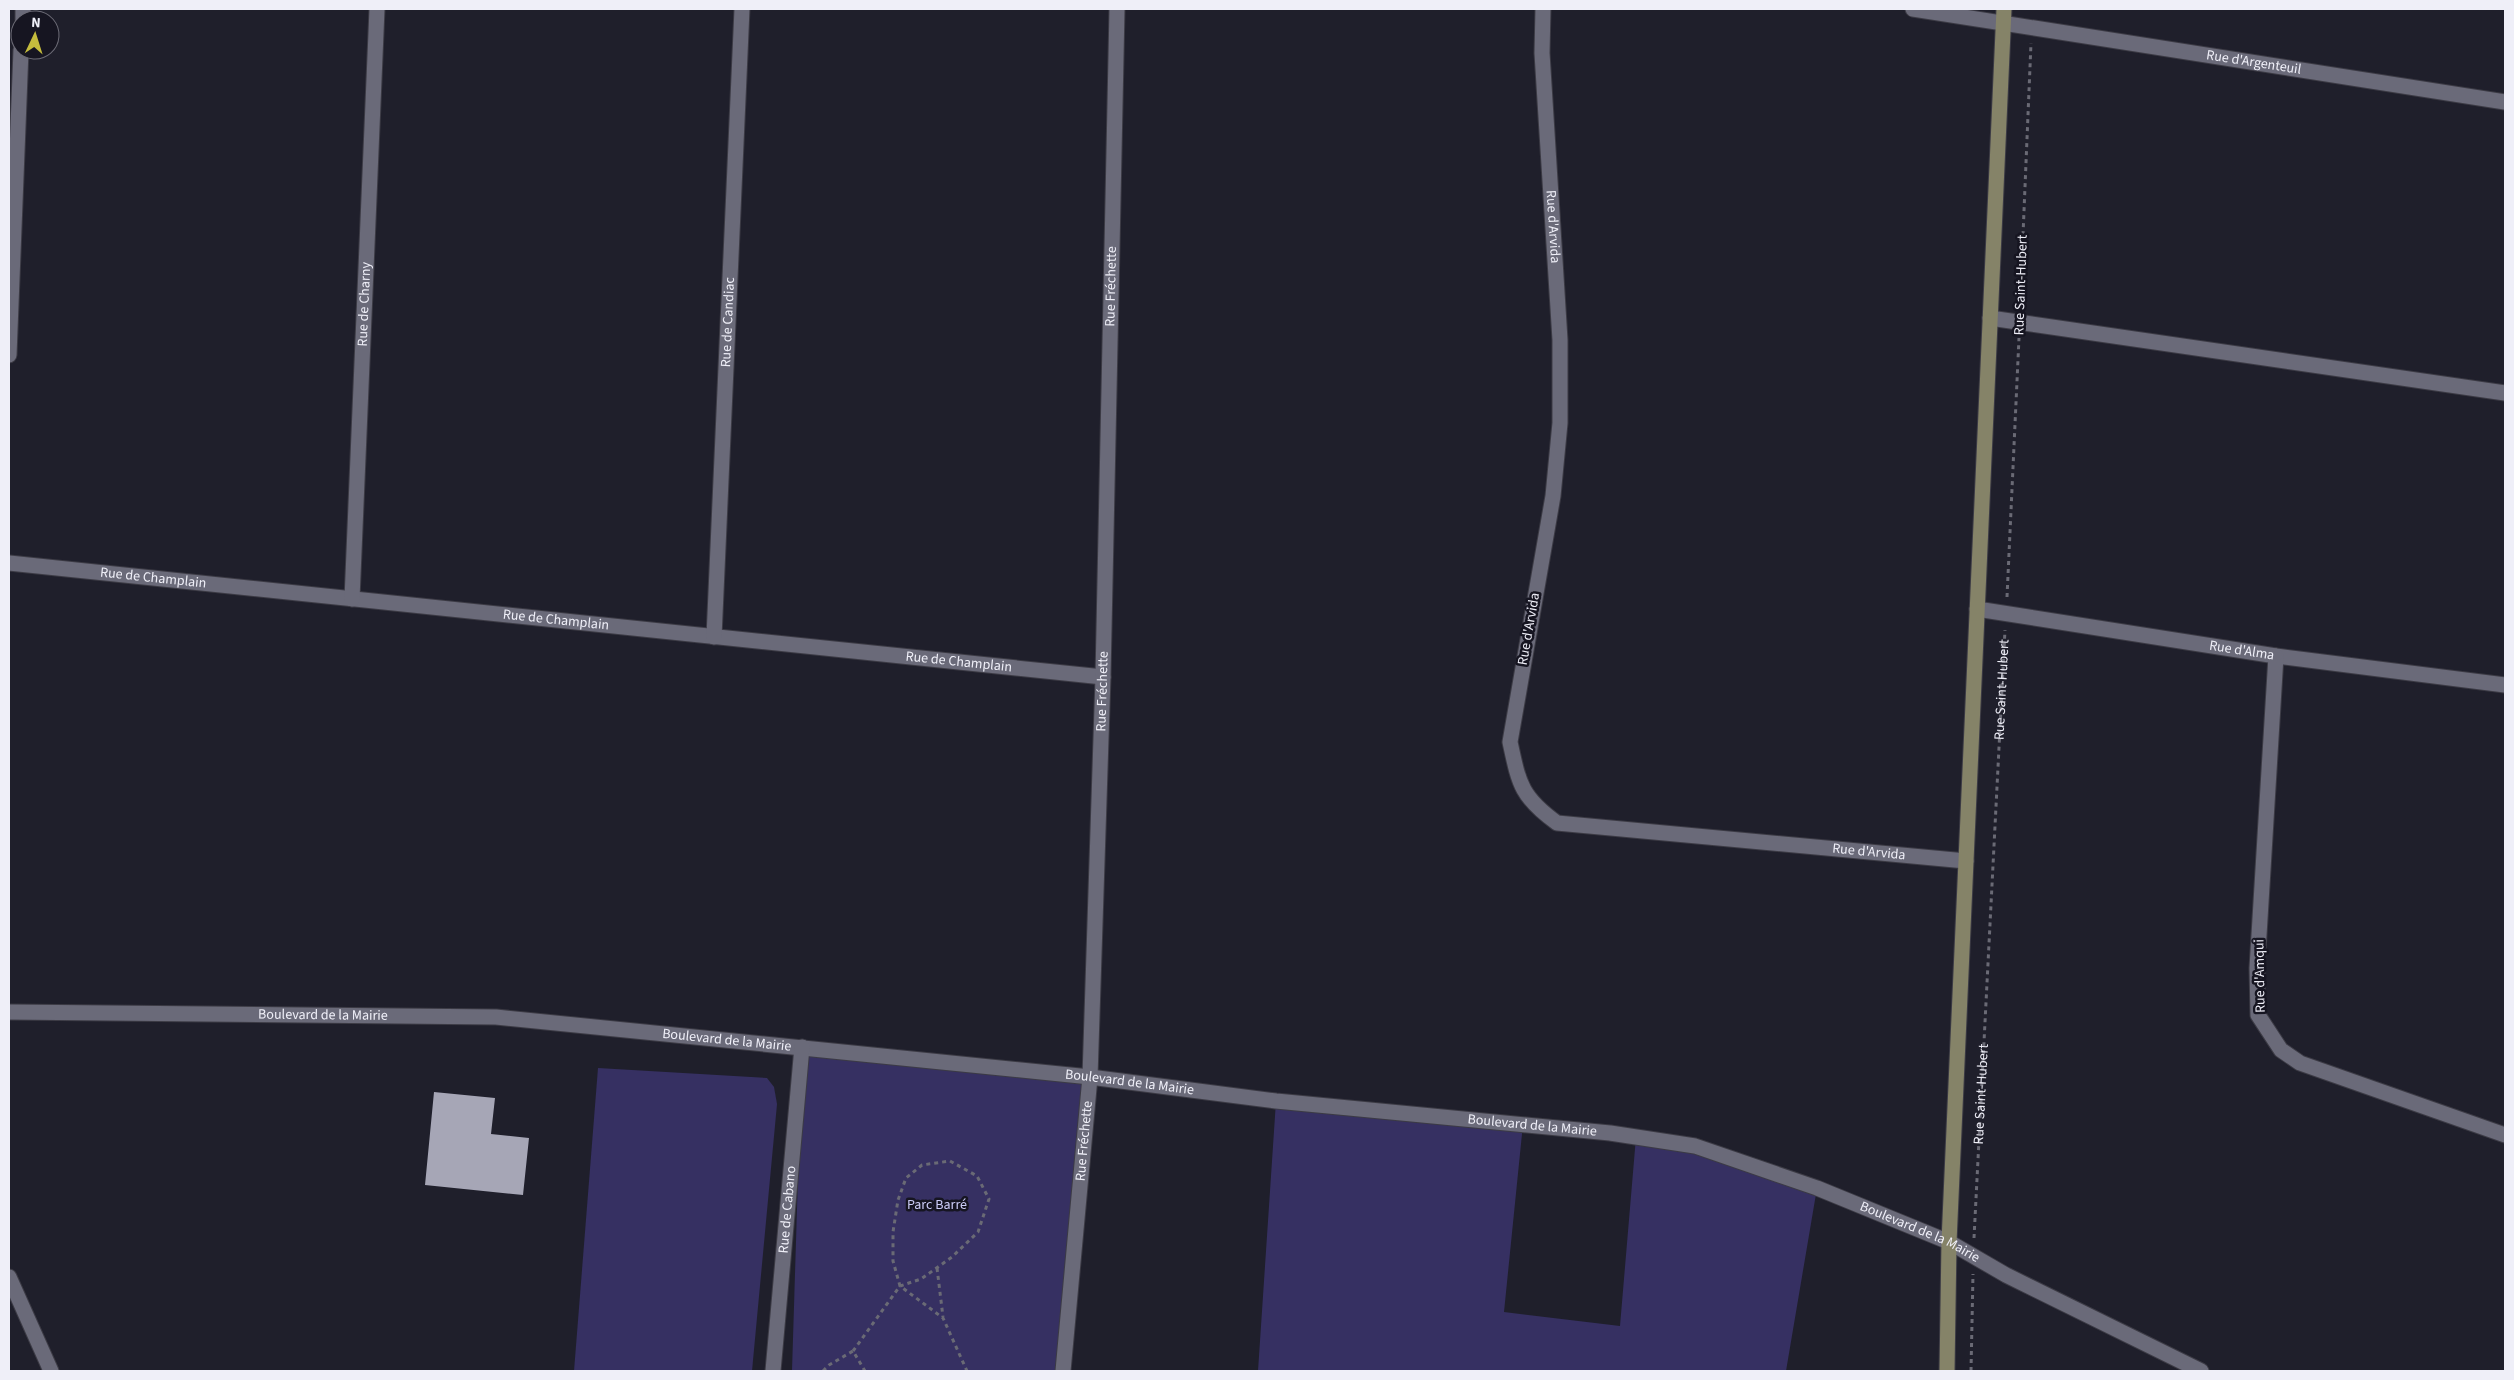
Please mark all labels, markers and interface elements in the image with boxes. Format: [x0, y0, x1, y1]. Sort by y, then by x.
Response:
north arrow [10, 10, 60, 60]
text: N [30, 13, 41, 33]
street label: Rue d'Argenteuil [2205, 45, 2303, 80]
street label: Rue d'Arvida [1541, 189, 1565, 264]
street label: Rue Saint-Hubert [2009, 234, 2033, 336]
street label: Rue Fréchette [1100, 246, 1122, 327]
street label: Rue de Charny [353, 261, 376, 347]
street label: Rue de Candiac [716, 276, 740, 368]
street label: Rue de Champlain [99, 563, 207, 594]
street label: Rue d'Arvida [1513, 591, 1545, 667]
street label: Rue de Champlain [502, 605, 610, 635]
street label: Rue d'Alma [2208, 636, 2276, 666]
street label: Rue Saint-Hubert [1989, 639, 2015, 741]
street label: Rue de Champlain [905, 647, 1013, 677]
street label: Rue Fréchette [1091, 651, 1114, 732]
street label: Rue d'Arvida [1831, 839, 1906, 865]
street label: Rue d'Amqui [2249, 939, 2271, 1013]
street label: Boulevard de la Mairie [258, 1005, 388, 1026]
street label: Boulevard de la Mairie [661, 1024, 792, 1057]
street label: Rue Saint-Hubert [1969, 1043, 1994, 1145]
street label: Boulevard de la Mairie [1064, 1065, 1195, 1100]
street label: Rue Fréchette [1070, 1100, 1098, 1182]
street label: Boulevard de la Mairie [1467, 1109, 1598, 1142]
street label: Rue de Cabano [774, 1165, 801, 1254]
park label: Parc Barré [907, 1195, 967, 1215]
street label: Boulevard de la Mairie [1857, 1197, 1984, 1268]

